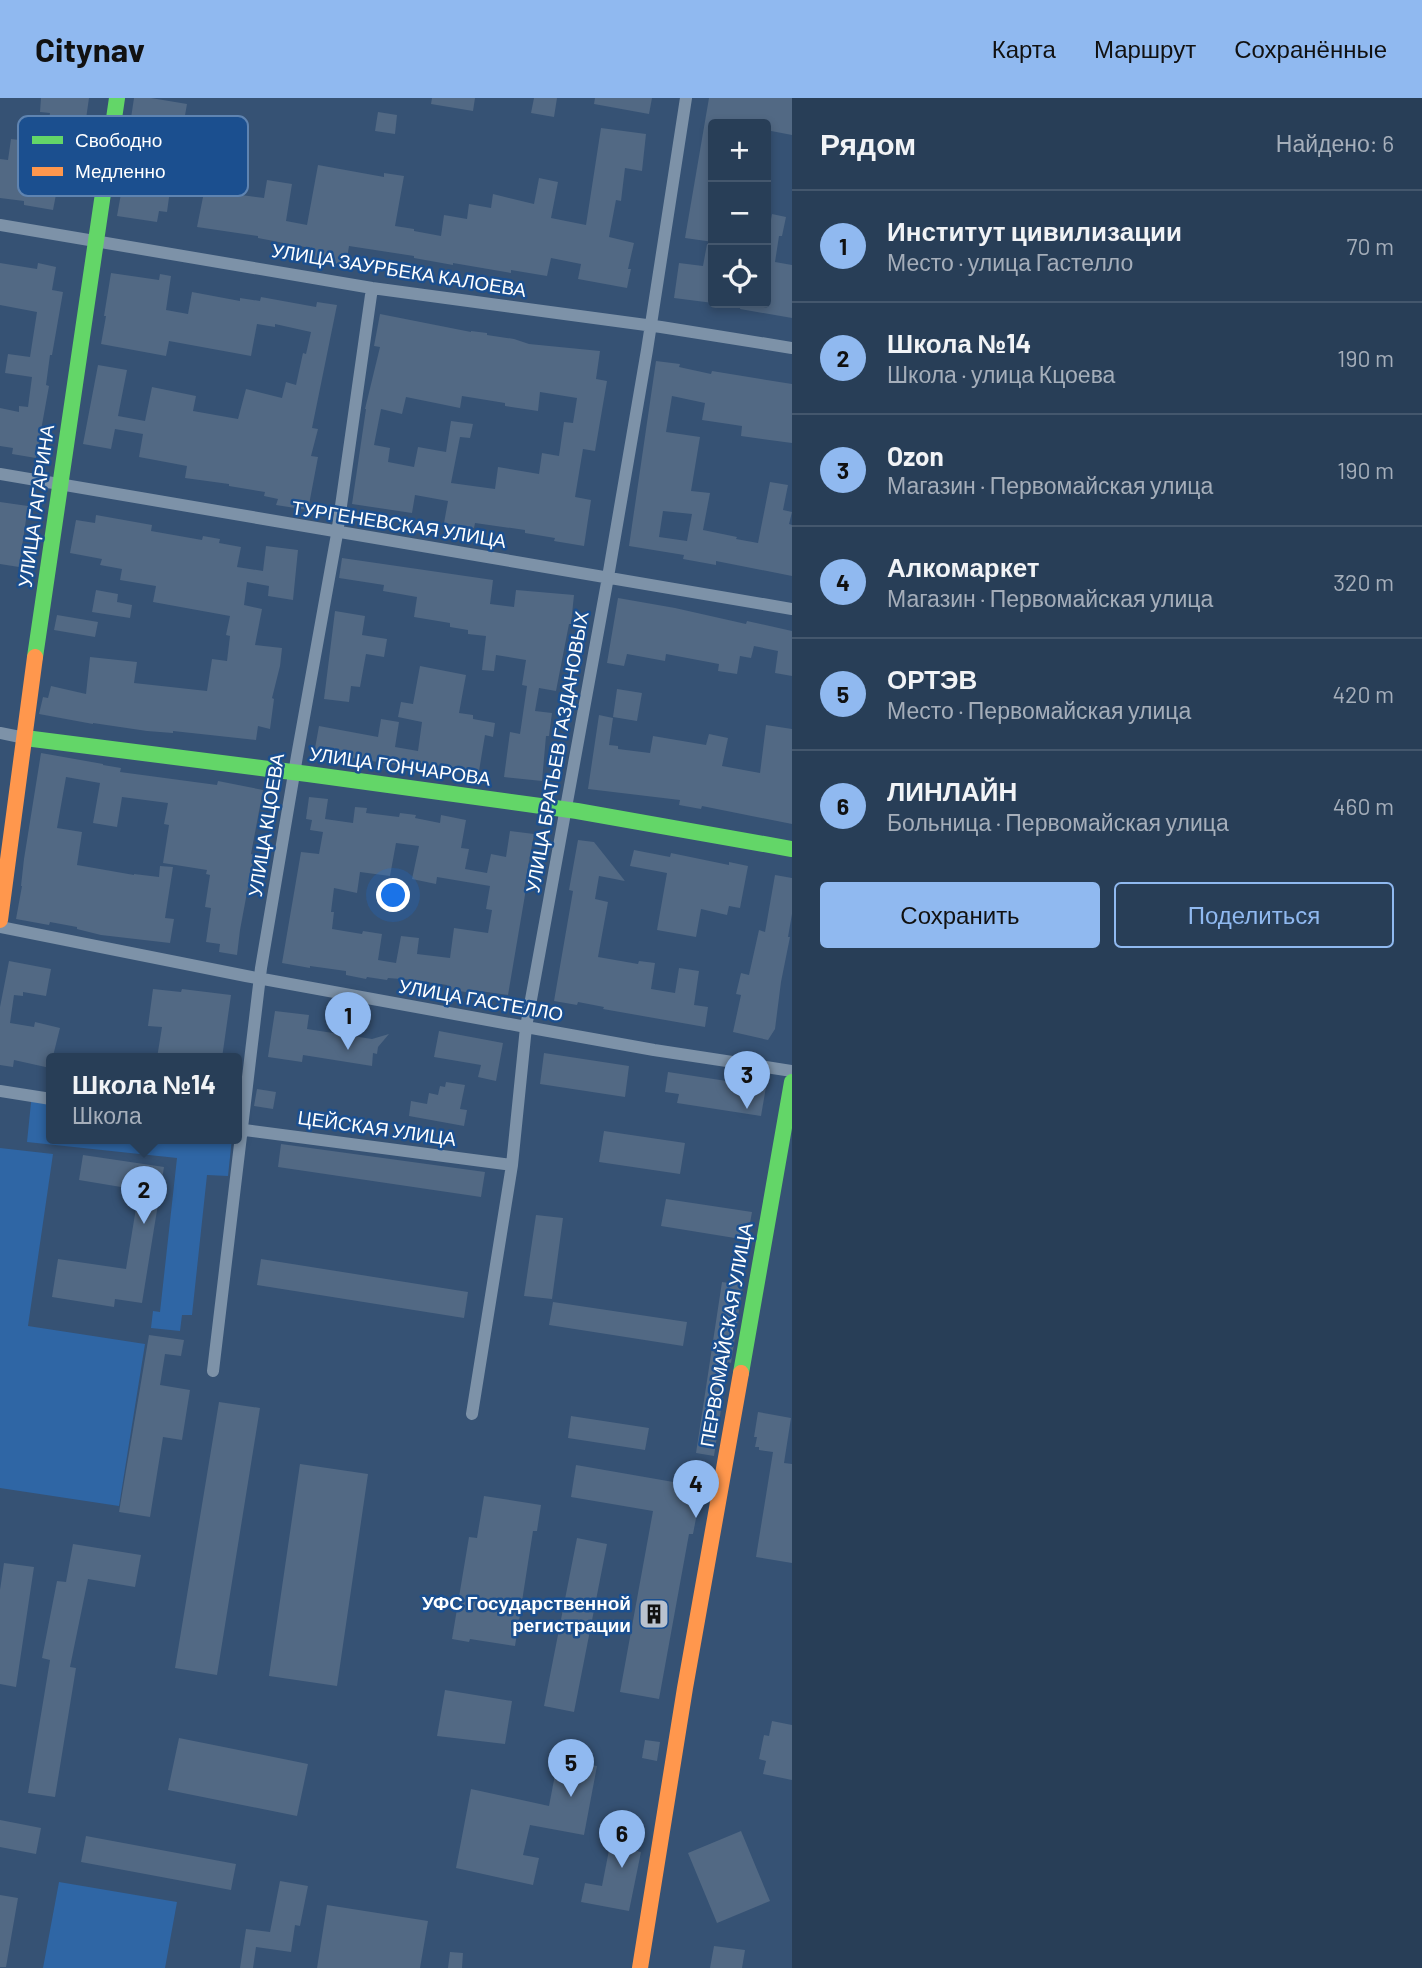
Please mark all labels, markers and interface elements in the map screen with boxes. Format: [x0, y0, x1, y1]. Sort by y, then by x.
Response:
text: Citynav [35, 29, 145, 69]
text: Карта [992, 34, 1056, 63]
text: Маршрут [1094, 34, 1196, 63]
text: Сохранённые [1234, 34, 1387, 63]
legend [18, 116, 248, 196]
map controls [708, 119, 771, 308]
button: + [708, 119, 771, 182]
text: Рядом [820, 125, 916, 161]
text: Свободно [75, 128, 162, 151]
text: Найдено: 6 [1276, 129, 1394, 157]
text: Медленно [75, 159, 165, 182]
button: − [708, 182, 771, 245]
text: Институт цивилизации [887, 215, 1182, 246]
text: 1 [839, 232, 847, 260]
text: 70 m [1347, 232, 1394, 260]
street label: УЛИЦА ЗАУРБЕКА КАЛОЕВА [270, 238, 528, 301]
button: locate [708, 245, 771, 308]
text: Место · улица Гастелло [887, 248, 1133, 276]
text: Школа №14 [887, 327, 1031, 358]
text: 2 [837, 344, 849, 372]
text: 190 m [1337, 344, 1394, 372]
text: Школа · улица Кцоева [887, 360, 1115, 388]
street label: УЛИЦА ГАГАРИНА [13, 423, 58, 589]
text: Ozon [887, 440, 944, 471]
text: 3 [837, 456, 849, 484]
text: 190 m [1337, 456, 1394, 484]
text: Магазин · Первомайская улица [887, 471, 1213, 499]
street label: ТУРГЕНЕВСКАЯ УЛИЦА [290, 495, 508, 552]
text: Алкомаркет [887, 551, 1040, 582]
text: 4 [836, 568, 850, 596]
text: 320 m [1333, 568, 1394, 596]
text: Магазин · Первомайская улица [887, 584, 1213, 612]
street label: УЛИЦА БРАТЬЕВ ГАЗДАНОВЫХ [520, 609, 593, 895]
text: ОРТЭВ [887, 663, 977, 694]
text: 5 [837, 680, 849, 708]
text: 420 m [1332, 680, 1394, 708]
text: Место · Первомайская улица [887, 696, 1191, 724]
street label: УЛИЦА ГОНЧАРОВА [308, 741, 493, 790]
street label: УЛИЦА КЦОЕВА [243, 751, 288, 898]
text: ЛИНЛАЙН [887, 775, 1017, 806]
text: 6 [837, 792, 849, 820]
text: 460 m [1333, 792, 1394, 820]
text: Больница · Первомайская улица [887, 808, 1229, 836]
your location [376, 878, 410, 912]
button: Сохранить [820, 882, 1100, 948]
button: Поделиться [1114, 882, 1394, 948]
street label: УЛИЦА ГАСТЕЛЛО [397, 974, 565, 1025]
pin: 1 [325, 992, 371, 1050]
pin: 3 [724, 1051, 770, 1109]
popup [46, 1053, 242, 1144]
text: Школа №14 [72, 1068, 216, 1099]
text: Школа [72, 1101, 142, 1129]
street label: ЦЕЙСКАЯ УЛИЦА [296, 1105, 458, 1150]
pin: 2 [121, 1166, 167, 1224]
street label: ПЕРВОМАЙСКАЯ УЛИЦА [694, 1221, 757, 1449]
pin: 4 [673, 1460, 719, 1518]
place label: УФС Государственной регистрации [422, 1591, 631, 1636]
building icon: УФС Государственной регистрации [637, 1597, 671, 1631]
pin: 5 [548, 1739, 594, 1797]
pin: 6 [599, 1810, 645, 1868]

